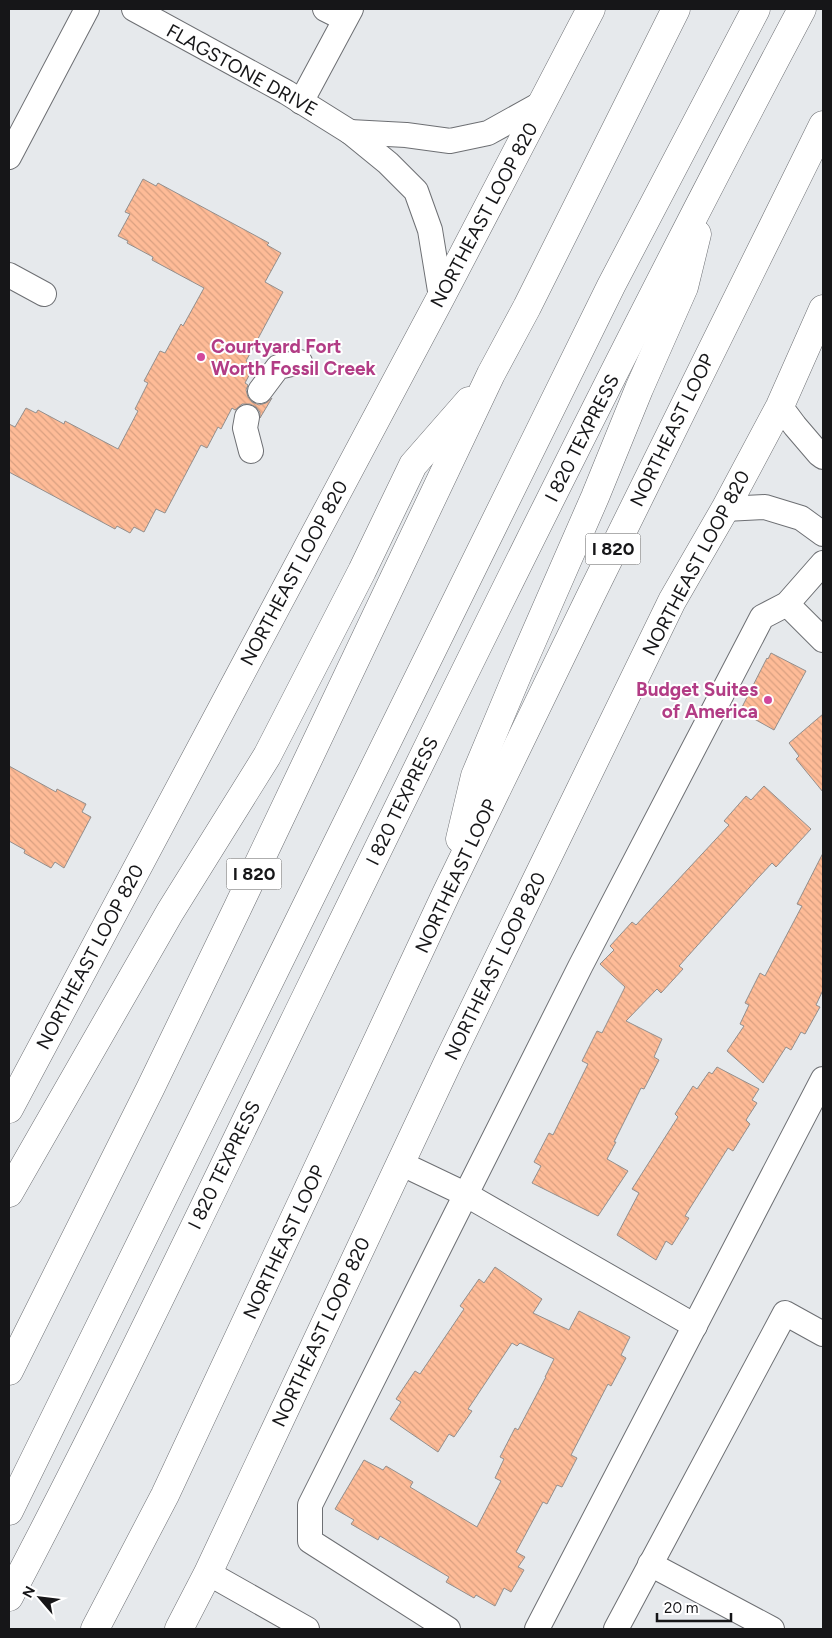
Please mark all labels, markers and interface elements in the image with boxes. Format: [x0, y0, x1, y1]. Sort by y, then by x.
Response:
street label: FLAGSTONE DRIVE [162, 19, 322, 121]
street label: NORTHEAST LOOP 820 [425, 119, 543, 311]
place label: Courtyard Fort Worth Fossil Creek [211, 335, 376, 380]
street label: NORTHEAST LOOP [625, 350, 719, 510]
marker: Courtyard Fort Worth Fossil Creek [195, 351, 207, 363]
street label: I 820 TEXPRESS [540, 370, 624, 506]
street label: NORTHEAST LOOP 820 [637, 467, 755, 659]
street label: NORTHEAST LOOP 820 [235, 477, 353, 669]
road number: I 820 [586, 534, 640, 564]
place label: Budget Suites of America [636, 678, 758, 723]
marker: Budget Suites of America [762, 694, 774, 706]
street label: I 820 TEXPRESS [361, 733, 443, 869]
street label: NORTHEAST LOOP [410, 795, 502, 957]
road number: I 820 [226, 859, 282, 890]
street label: NORTHEAST LOOP 820 [31, 861, 149, 1053]
street label: NORTHEAST LOOP 820 [439, 868, 551, 1064]
street label: I 820 TEXPRESS [183, 1097, 265, 1233]
street label: NORTHEAST LOOP [238, 1161, 330, 1323]
street label: NORTHEAST LOOP 820 [267, 1234, 375, 1430]
north arrow [15, 1573, 65, 1623]
text: N [19, 1583, 39, 1601]
scale bar [657, 1590, 731, 1622]
text: 20 m [664, 1599, 698, 1617]

